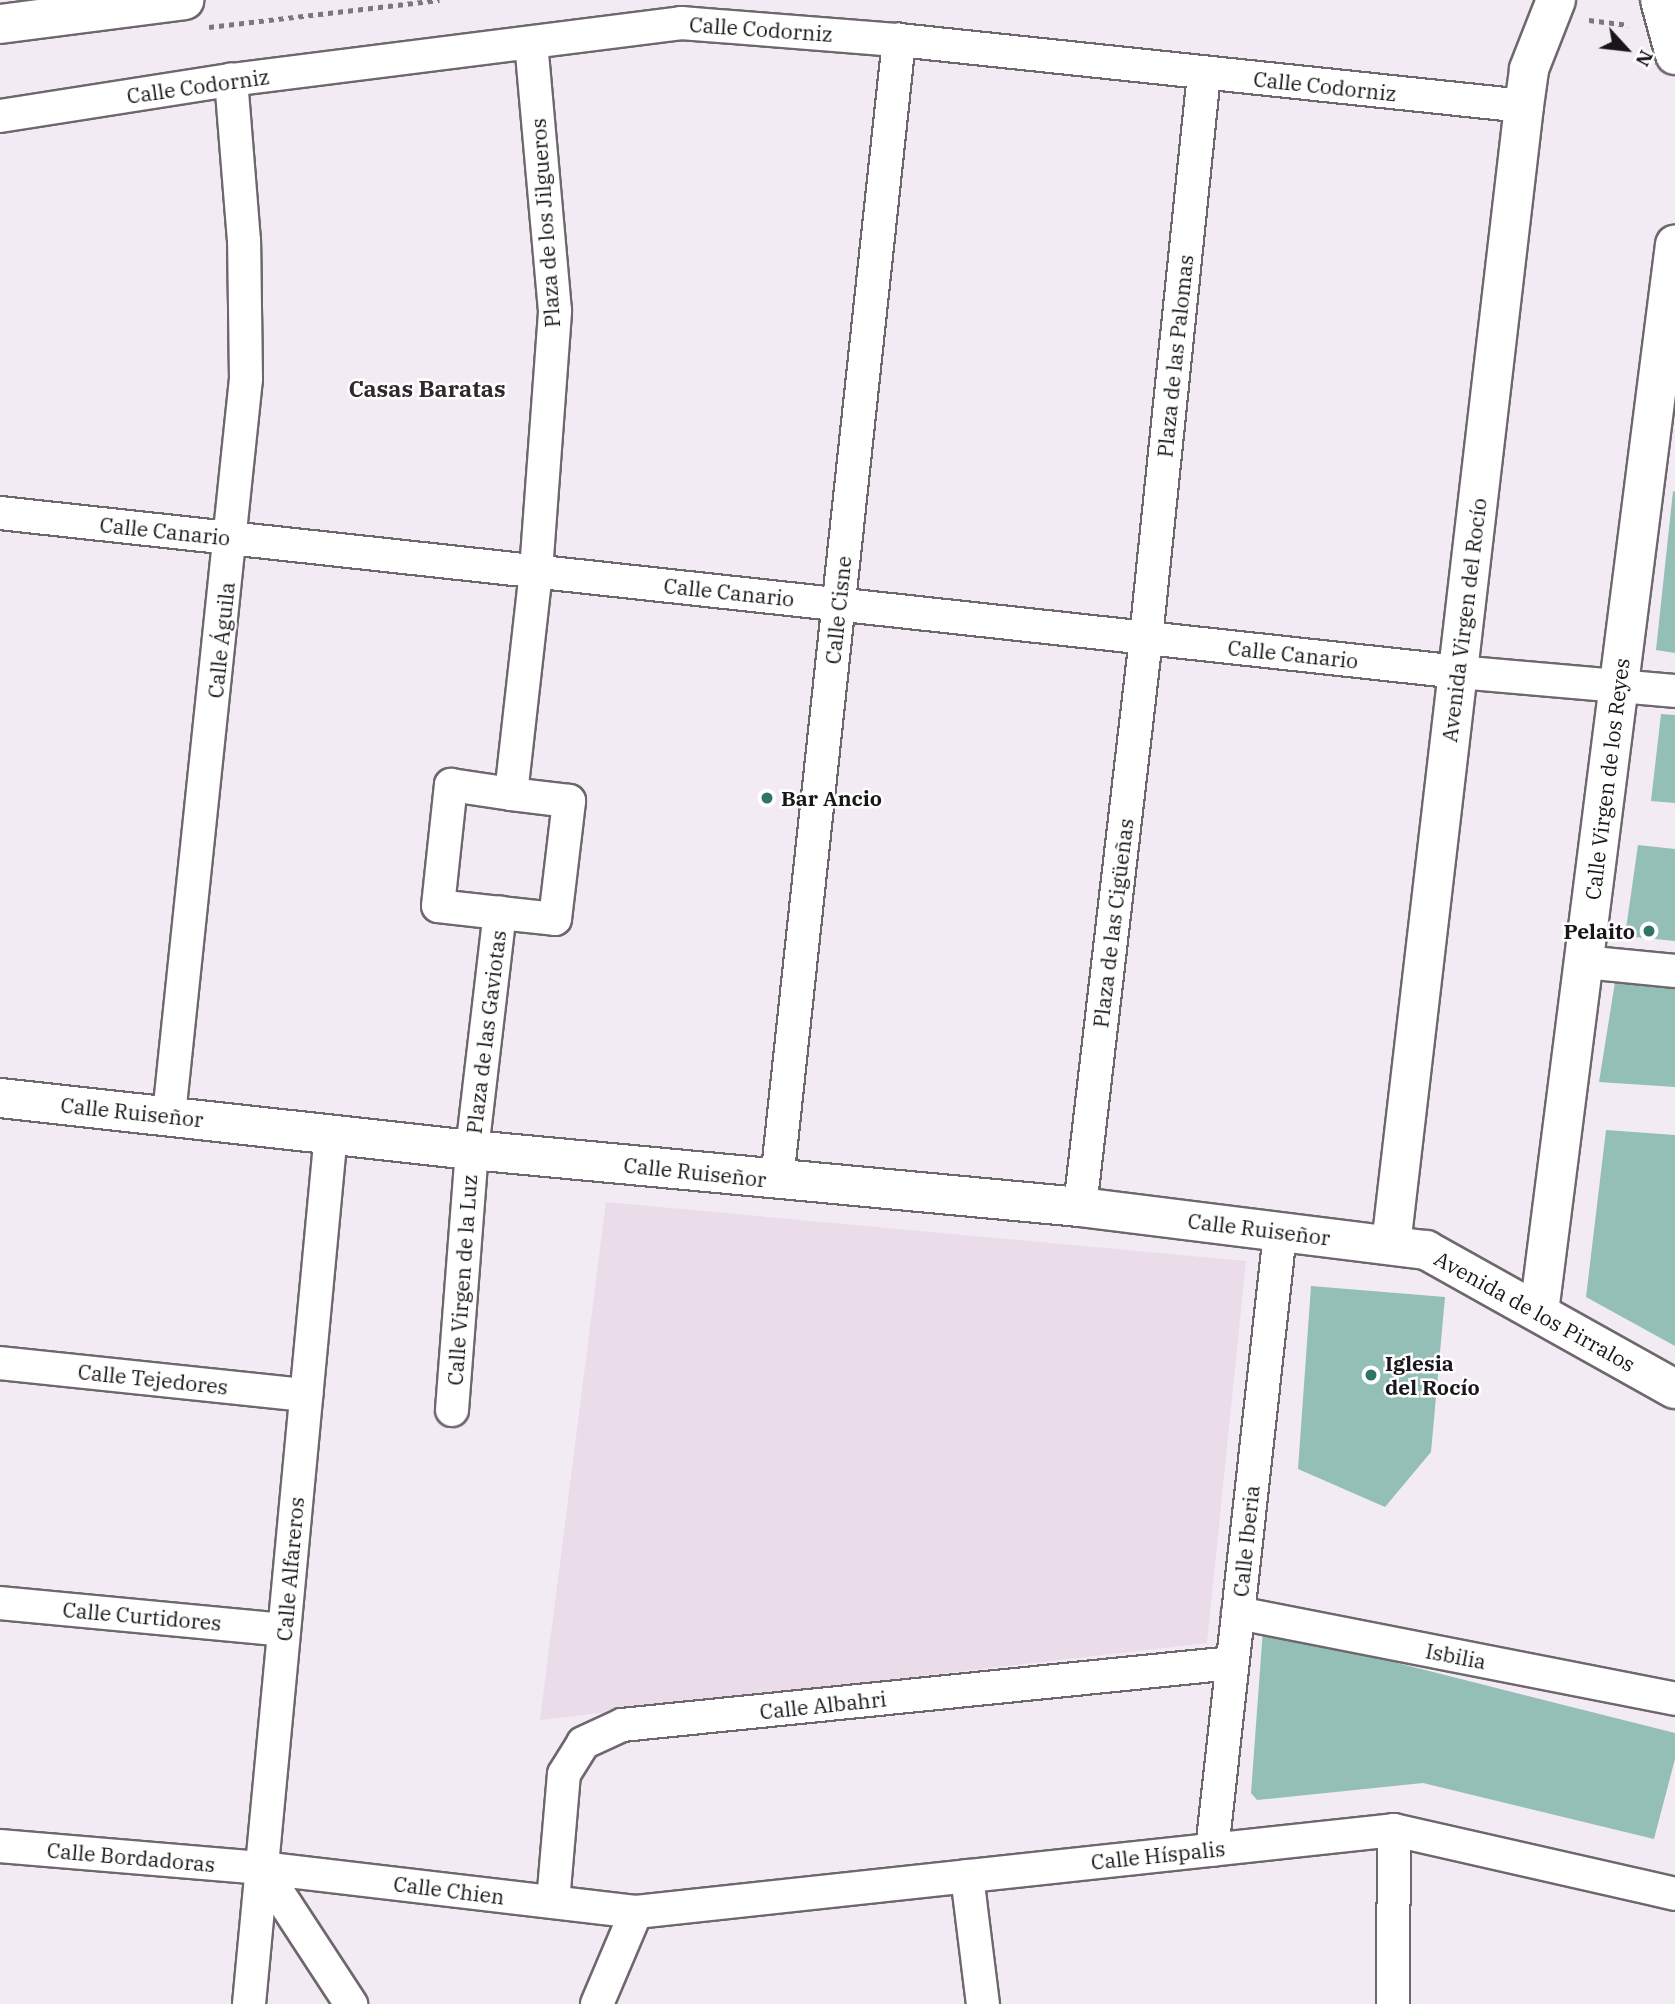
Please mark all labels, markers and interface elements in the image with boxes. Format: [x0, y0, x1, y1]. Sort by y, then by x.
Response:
street label: Calle Codorniz [688, 11, 834, 47]
north arrow [1591, 14, 1661, 84]
text: N [1631, 46, 1659, 71]
street label: Calle Codorniz [125, 64, 271, 108]
street label: Calle Codorniz [1252, 66, 1398, 106]
street label: Plaza de los Jilgueros [525, 118, 565, 328]
street label: Plaza de las Palomas [1152, 253, 1198, 459]
district label: Casas Baratas [348, 374, 506, 402]
street label: Avenida Virgen del Rocío [1437, 496, 1491, 744]
street label: Calle Canario [98, 512, 232, 550]
street label: Calle Cisne [820, 555, 856, 665]
street label: Calle Canario [662, 573, 796, 611]
street label: Calle Águila [202, 581, 240, 699]
street label: Calle Canario [1226, 635, 1360, 673]
street label: Calle Virgen de los Reyes [1580, 657, 1634, 901]
place label: Bar Ancio [781, 785, 882, 811]
marker: Bar Ancio [759, 790, 775, 806]
street label: Plaza de las Cigüeñas [1088, 817, 1138, 1029]
place label: Pelaito [1563, 918, 1635, 944]
marker: Pelaito [1641, 923, 1657, 939]
street label: Plaza de las Gaviotas [461, 929, 511, 1135]
street label: Calle Ruiseñor [59, 1092, 205, 1132]
street label: Calle Ruiseñor [622, 1152, 768, 1192]
street label: Calle Virgen de la Luz [442, 1174, 482, 1386]
street label: Calle Ruiseñor [1186, 1208, 1332, 1250]
street label: Avenida de los Pirralos [1430, 1245, 1640, 1377]
place label: Iglesia del Rocío [1385, 1350, 1480, 1400]
street label: Calle Tejedores [77, 1359, 229, 1399]
marker: Iglesia del Rocío [1363, 1367, 1379, 1383]
street label: Calle Iberia [1228, 1484, 1264, 1598]
street label: Calle Alfareros [271, 1496, 309, 1642]
street label: Calle Curtidores [62, 1597, 222, 1635]
street label: Isbilia [1424, 1638, 1488, 1674]
street label: Calle Albahri [758, 1686, 888, 1724]
street label: Calle Híspalis [1090, 1835, 1226, 1875]
street label: Calle Bordadoras [46, 1837, 216, 1877]
street label: Calle Chien [392, 1871, 506, 1909]

